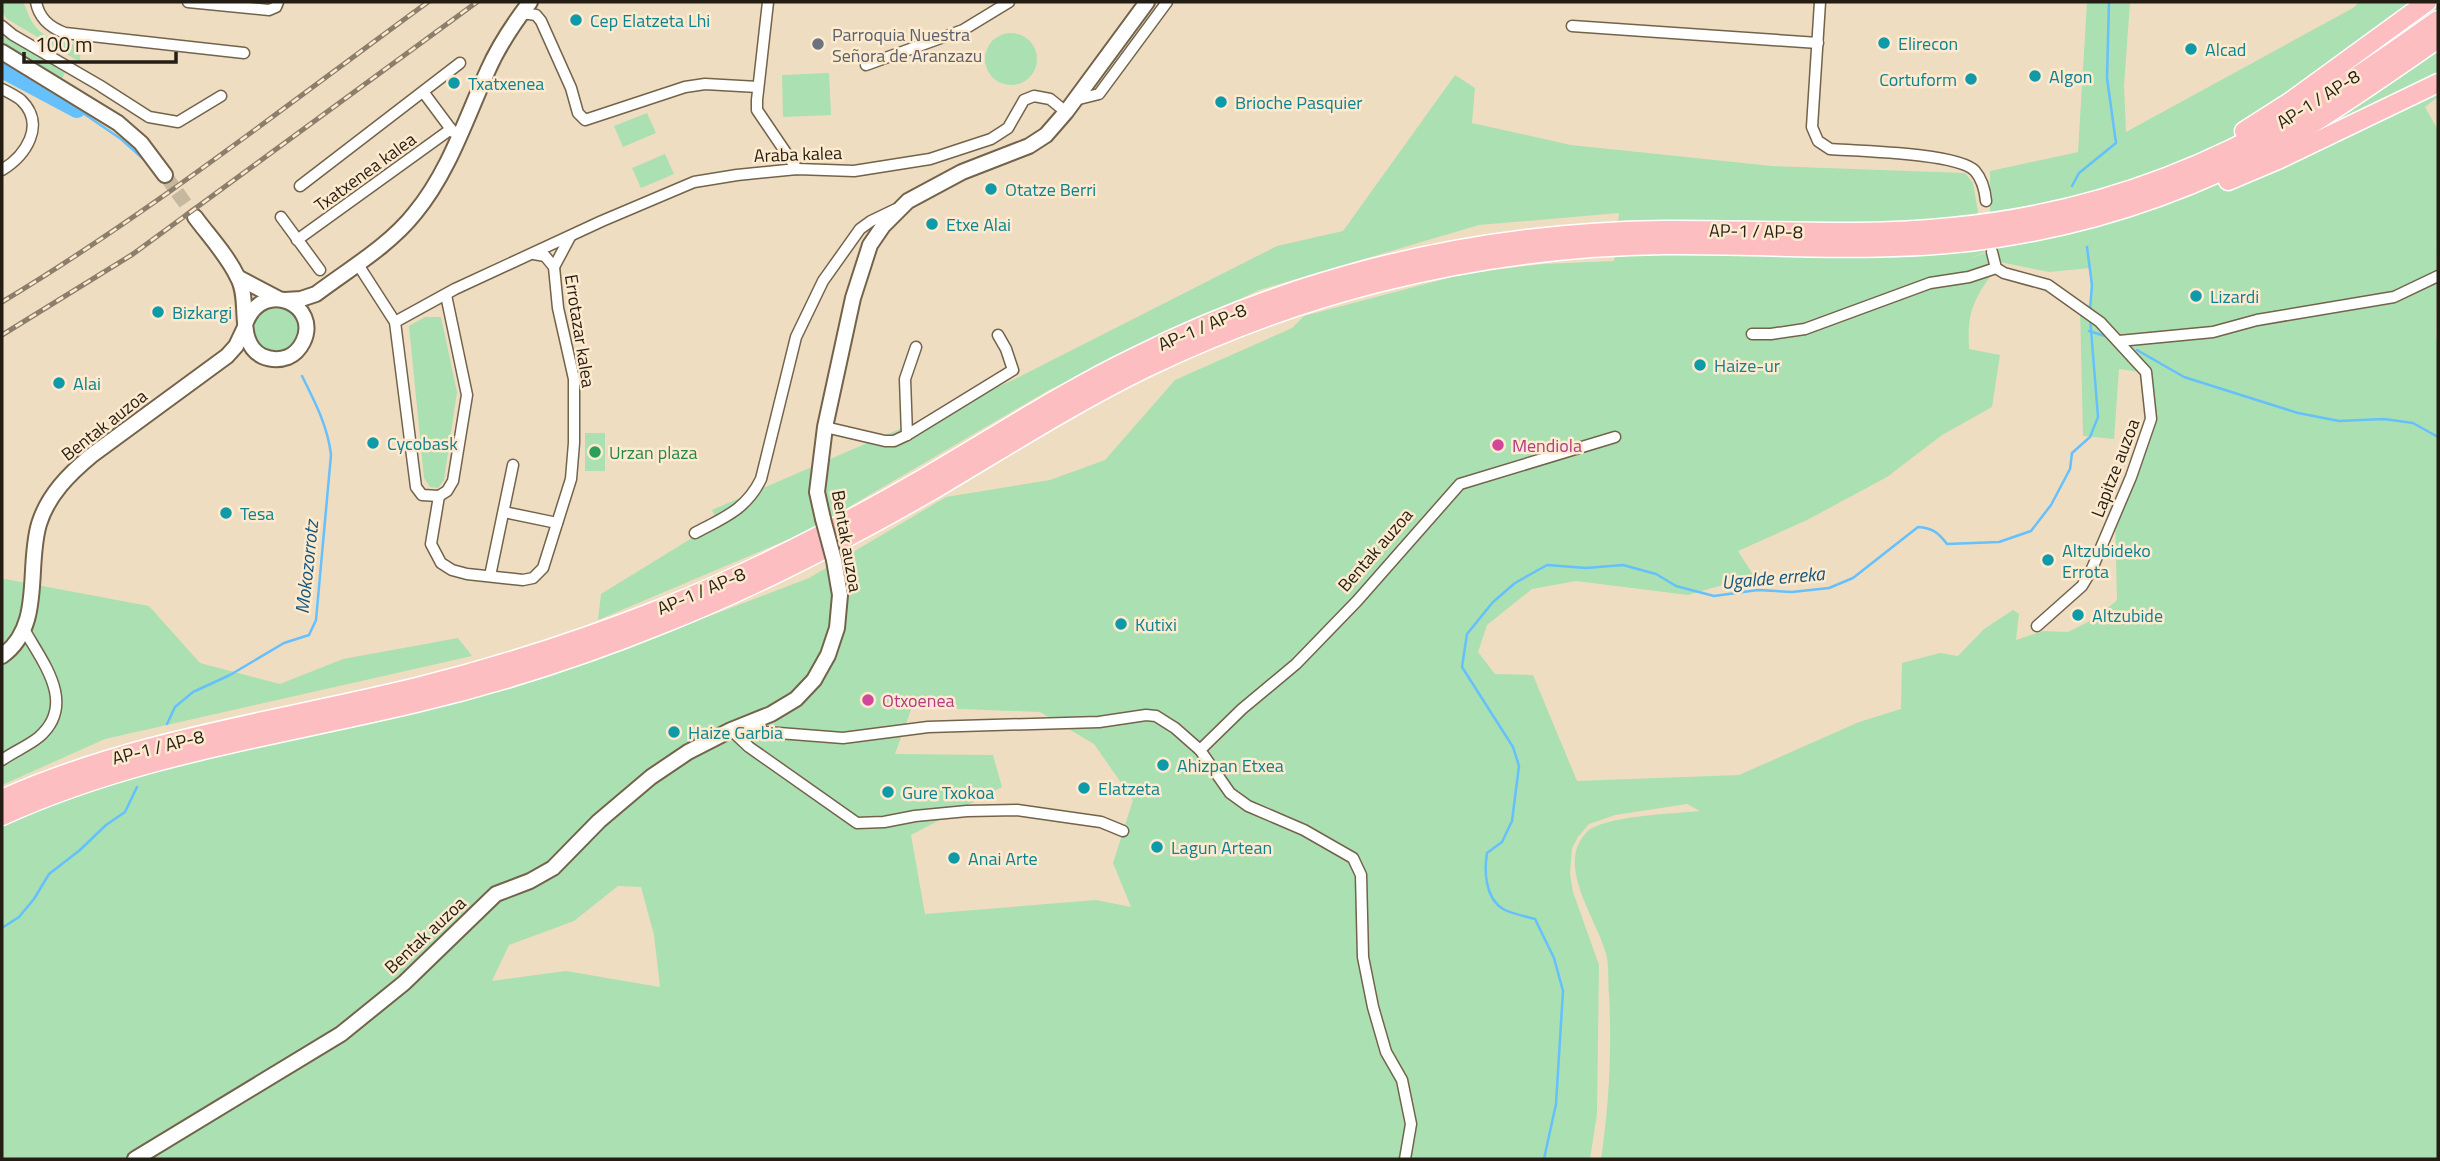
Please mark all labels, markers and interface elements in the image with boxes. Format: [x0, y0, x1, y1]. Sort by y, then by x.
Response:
place label: Cep Elatzeta Lhi [590, 7, 710, 34]
marker: Cep Elatzeta Lhi [568, 12, 584, 28]
scale bar [24, 21, 177, 65]
place label: Parroquia Nuestra Señora de Aranzazu [832, 21, 982, 69]
text: 100 m [35, 28, 92, 60]
place label: Elirecon [1898, 30, 1958, 57]
marker: Elirecon [1876, 35, 1892, 51]
marker: Parroquia Nuestra Señora de Aranzazu [810, 36, 826, 52]
place label: Alcad [2205, 36, 2246, 63]
marker: Alcad [2183, 41, 2199, 57]
place label: Algon [2049, 63, 2092, 90]
street label: AP-1 / AP-8 [2271, 63, 2365, 135]
place label: Cortuform [1879, 66, 1957, 93]
marker: Algon [2027, 68, 2043, 84]
place label: Txatxenea [468, 70, 544, 97]
marker: Cortuform [1963, 71, 1979, 87]
marker: Txatxenea [446, 75, 462, 91]
place label: Brioche Pasquier [1235, 89, 1363, 116]
marker: Brioche Pasquier [1213, 94, 1229, 110]
street label: Txatxenea kalea [308, 126, 422, 218]
street label: Araba kalea [753, 139, 843, 169]
place label: Otatze Berri [1005, 176, 1096, 203]
marker: Otatze Berri [983, 181, 999, 197]
place label: Etxe Alai [946, 211, 1011, 238]
marker: Etxe Alai [924, 216, 940, 232]
street label: AP-1 / AP-8 [1709, 217, 1803, 245]
street label: Errotazar kalea [558, 272, 602, 390]
place label: Lizardi [2210, 283, 2259, 310]
marker: Lizardi [2188, 288, 2204, 304]
street label: AP-1 / AP-8 [1154, 296, 1250, 358]
place label: Bizkargi [172, 299, 232, 326]
marker: Bizkargi [150, 304, 166, 320]
place label: Haize-ur [1714, 352, 1780, 379]
marker: Haize-ur [1692, 357, 1708, 373]
place label: Alai [73, 370, 101, 397]
marker: Alai [51, 375, 67, 391]
street label: Bentak auzoa [55, 383, 153, 467]
street label: Lapitze auzoa [2084, 415, 2146, 521]
place label: Cycobask [387, 430, 458, 457]
place label: Mendiola [1512, 432, 1582, 459]
marker: Cycobask [365, 435, 381, 451]
marker: Mendiola [1490, 437, 1506, 453]
place label: Urzan plaza [609, 439, 698, 466]
marker: Urzan plaza [587, 444, 603, 460]
street label: Bentak auzoa [825, 488, 869, 594]
place label: Tesa [240, 500, 274, 527]
street label: Bentak auzoa [1331, 502, 1419, 598]
marker: Tesa [218, 505, 234, 521]
water label: Mokozorrotz [287, 517, 326, 615]
place label: Altzubideko Errota [2062, 537, 2151, 585]
marker: Altzubideko Errota [2040, 552, 2056, 568]
water label: Ugalde erreka [1720, 558, 1827, 596]
street label: AP-1 / AP-8 [653, 560, 749, 622]
place label: Altzubide [2092, 602, 2163, 629]
marker: Altzubide [2070, 607, 2086, 623]
place label: Kutixi [1135, 611, 1177, 638]
marker: Kutixi [1113, 616, 1129, 632]
place label: Otxoenea [882, 687, 955, 714]
marker: Otxoenea [860, 692, 876, 708]
place label: Haize Garbia [688, 719, 783, 746]
street label: AP-1 / AP-8 [109, 723, 207, 771]
marker: Haize Garbia [666, 724, 682, 740]
place label: Ahizpan Etxea [1177, 752, 1284, 779]
marker: Ahizpan Etxea [1155, 757, 1171, 773]
place label: Elatzeta [1098, 775, 1160, 802]
place label: Gure Txokoa [902, 779, 994, 806]
marker: Elatzeta [1076, 780, 1092, 796]
marker: Gure Txokoa [880, 784, 896, 800]
place label: Lagun Artean [1171, 834, 1272, 861]
marker: Lagun Artean [1149, 839, 1165, 855]
place label: Anai Arte [968, 845, 1038, 872]
marker: Anai Arte [946, 850, 962, 866]
street label: Bentak auzoa [378, 890, 472, 980]

